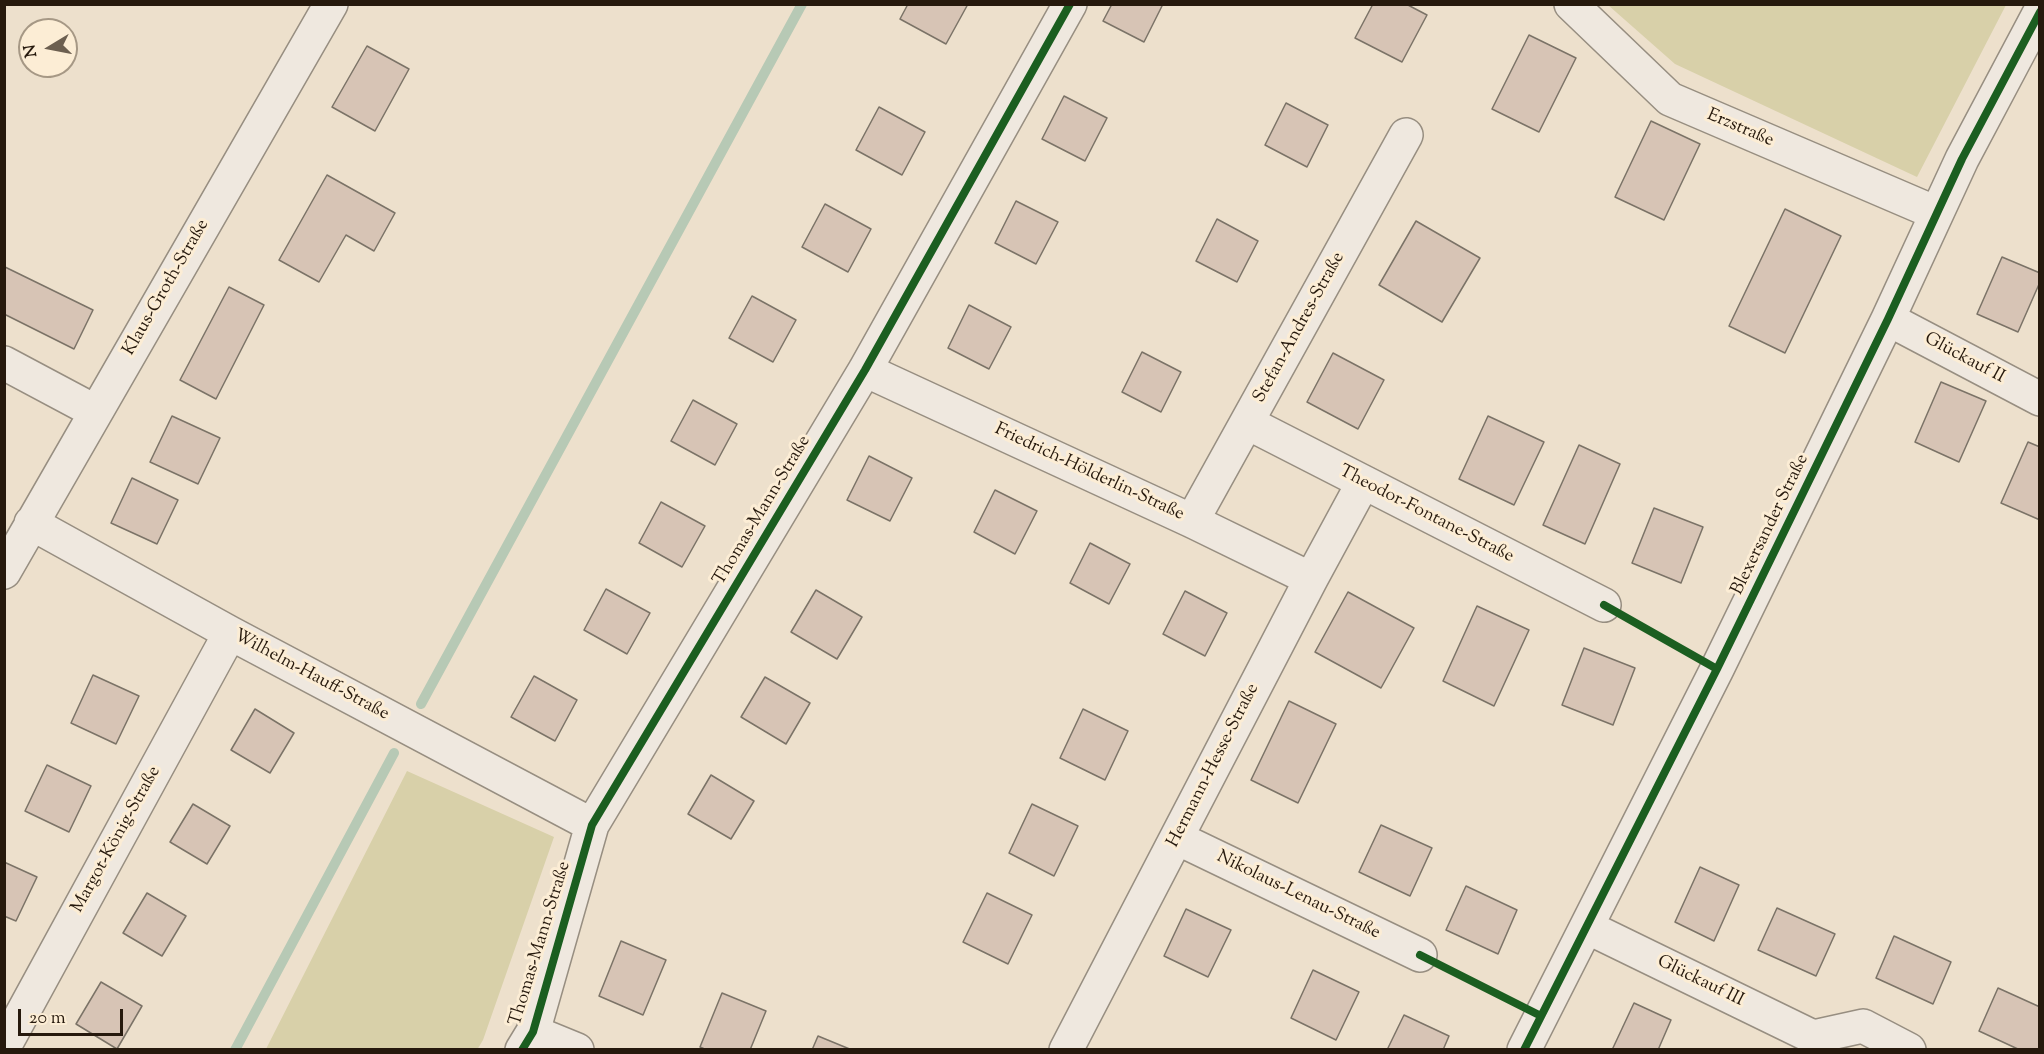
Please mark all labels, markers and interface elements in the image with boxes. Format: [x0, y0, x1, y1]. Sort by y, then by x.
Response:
north arrow [18, 18, 78, 78]
text: N [19, 43, 44, 59]
street label: Erzstraße [1703, 105, 1777, 153]
street label: Klaus-Groth-Straße [119, 216, 215, 360]
street label: Stefan-Andres-Straße [1250, 249, 1350, 407]
street label: Glückauf II [1920, 329, 2008, 389]
street label: Friedrich-Hölderlin-Straße [991, 420, 1187, 526]
street label: Thomas-Mann-Straße [710, 432, 816, 590]
street label: Blexersander Straße [1728, 451, 1814, 599]
street label: Theodor-Fontane-Straße [1335, 462, 1517, 568]
street label: Wilhelm-Hauff-Straße [230, 626, 392, 726]
street label: Hermann-Hesse-Straße [1163, 681, 1265, 851]
street label: Margot-König-Straße [68, 763, 166, 917]
street label: Nikolaus-Lenau-Straße [1213, 847, 1383, 945]
street label: Thomas-Mann-Straße [506, 859, 576, 1029]
street label: Glückauf III [1653, 952, 1747, 1012]
scale bar [21, 997, 126, 1035]
text: 20 m [29, 1006, 66, 1032]

